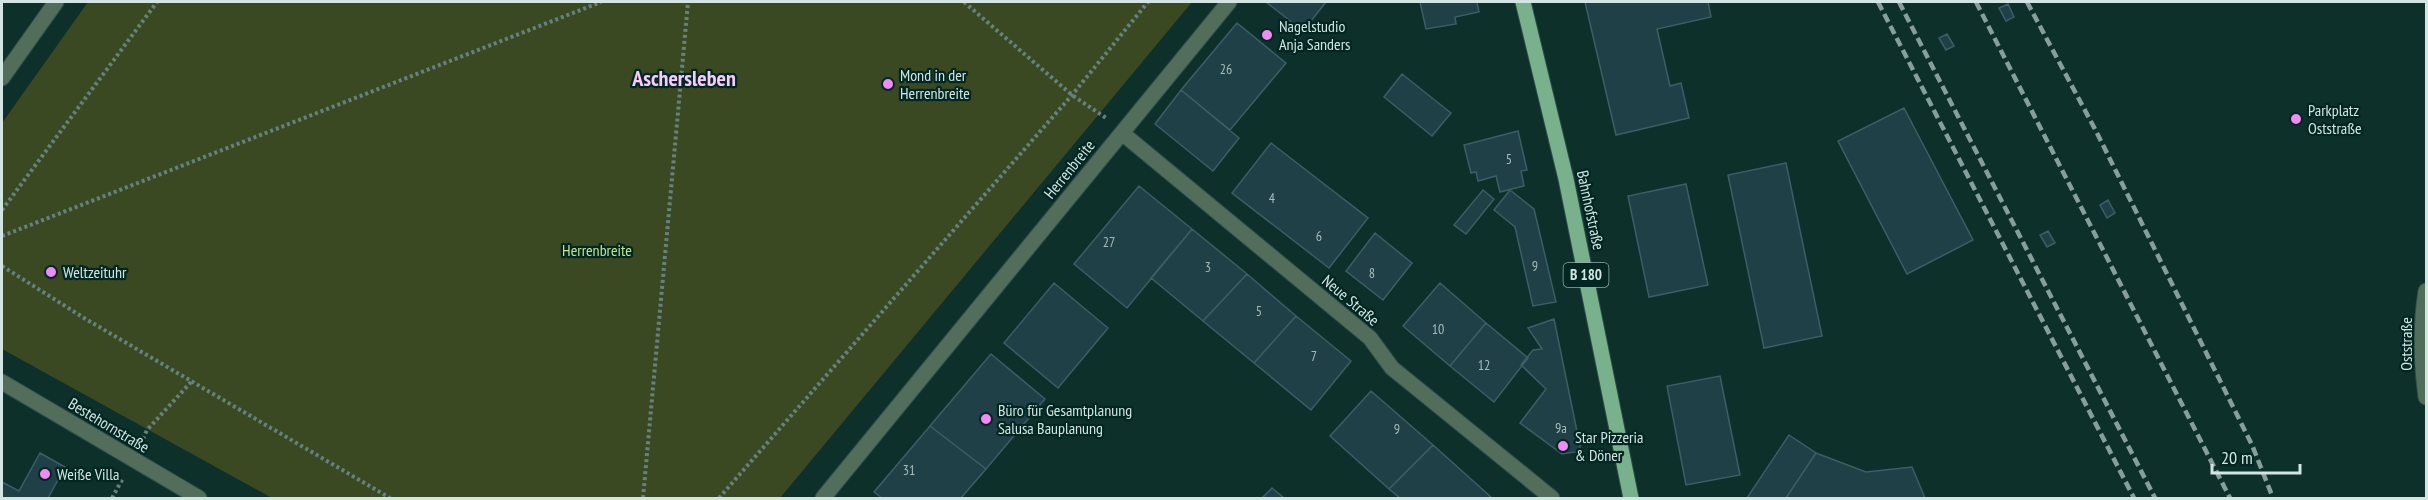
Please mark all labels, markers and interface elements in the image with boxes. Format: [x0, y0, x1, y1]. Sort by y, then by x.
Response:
place label: Nagelstudio Anja Sanders [1279, 16, 1350, 54]
marker: Nagelstudio Anja Sanders [1260, 28, 1274, 42]
house number: 26 [1220, 60, 1232, 78]
district label: Aschersleben [631, 64, 736, 92]
place label: Mond in der Herrenbreite [900, 65, 970, 103]
marker: Mond in der Herrenbreite [881, 77, 895, 91]
place label: Parkplatz Oststraße [2308, 100, 2362, 138]
marker: Parkplatz Oststraße [2289, 112, 2303, 126]
street label: Herrenbreite [1039, 136, 1099, 202]
house number: 5 [1506, 150, 1512, 168]
street label: Bahnhofstraße [1573, 168, 1609, 252]
house number: 4 [1269, 189, 1276, 207]
house number: 6 [1316, 227, 1322, 245]
house number: 27 [1103, 233, 1115, 251]
park label: Herrenbreite [562, 240, 632, 260]
house number: 9 [1532, 257, 1538, 275]
house number: 3 [1205, 258, 1211, 276]
place label: Weltzeituhr [63, 262, 127, 282]
road number: B 180 [1564, 263, 1608, 287]
house number: 8 [1369, 264, 1375, 282]
marker: Weltzeituhr [44, 265, 58, 279]
street label: Neue Straße [1318, 270, 1384, 330]
house number: 5 [1256, 302, 1262, 320]
street label: Oststraße [2396, 317, 2416, 371]
house number: 10 [1432, 320, 1444, 338]
house number: 7 [1311, 347, 1317, 365]
house number: 12 [1478, 356, 1490, 374]
street label: Bestehornstraße [65, 393, 153, 457]
place label: Büro für Gesamtplanung Salusa Bauplanung [998, 400, 1132, 438]
marker: Büro für Gesamtplanung Salusa Bauplanung [979, 412, 993, 426]
house number: 9a [1555, 419, 1567, 437]
house number: 9 [1394, 420, 1400, 438]
place label: Star Pizzeria & Döner [1575, 427, 1643, 465]
scale bar [2212, 437, 2300, 475]
marker: Star Pizzeria & Döner [1556, 439, 1570, 453]
text: 20 m [2221, 446, 2253, 469]
house number: 31 [903, 461, 915, 479]
place label: Weiße Villa [57, 464, 119, 484]
marker: Weiße Villa [38, 467, 52, 481]

